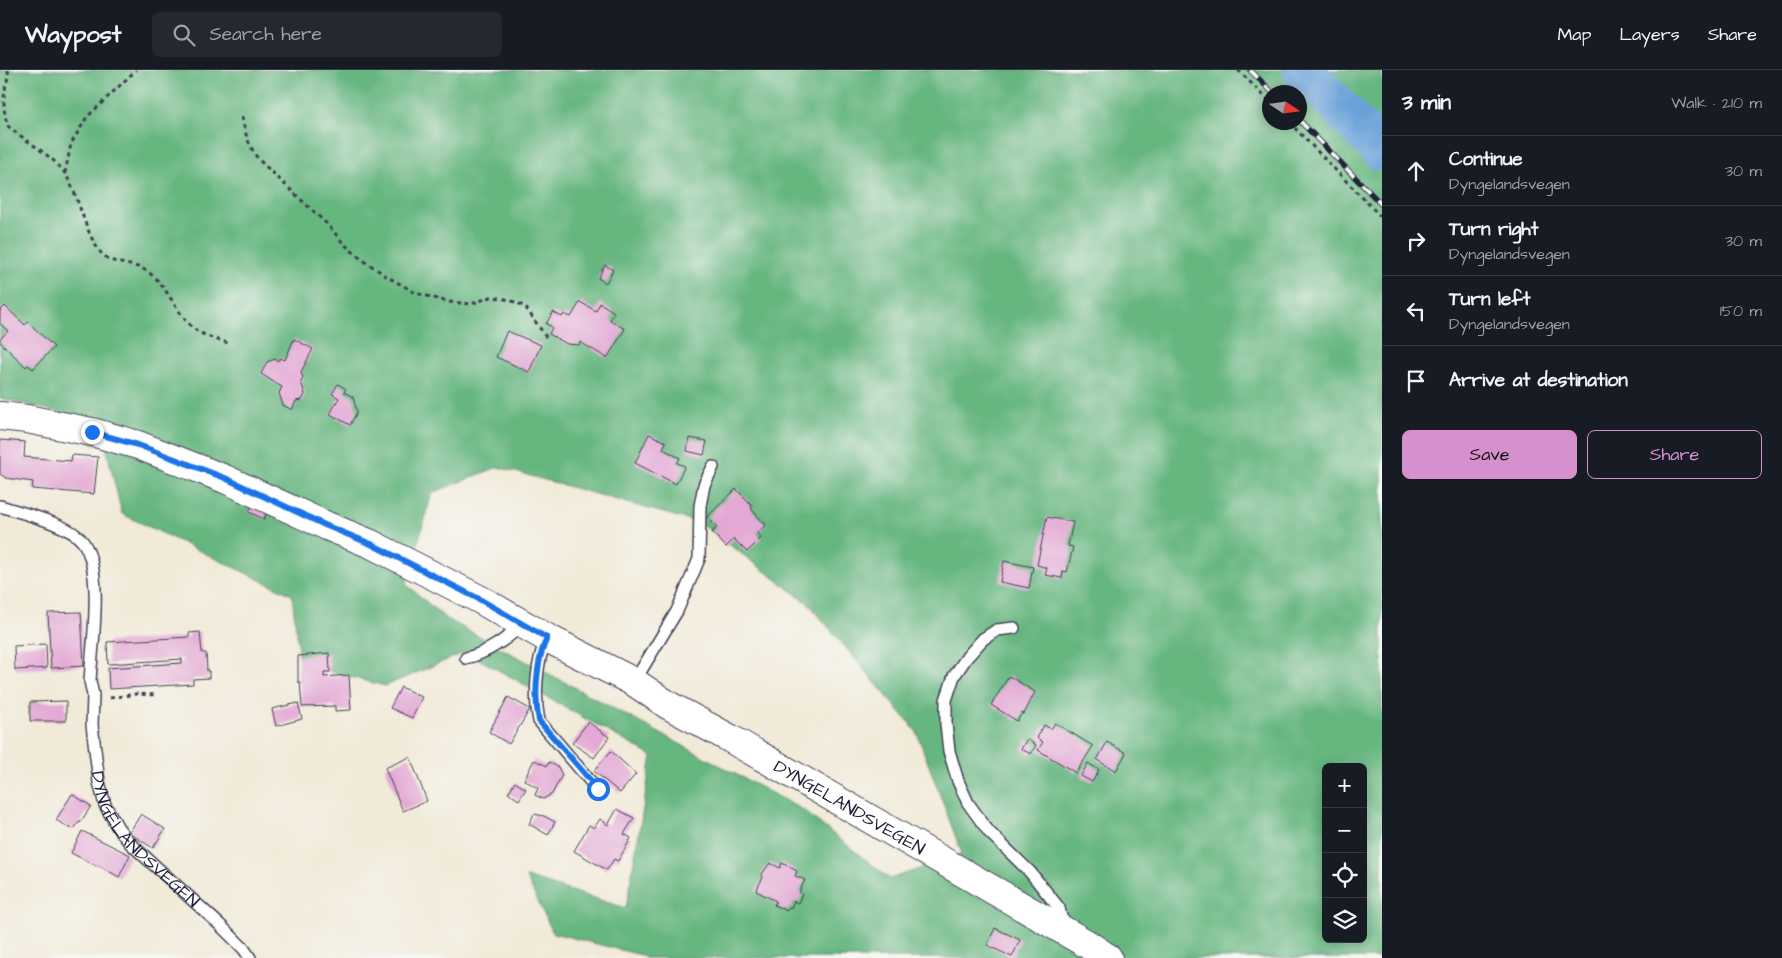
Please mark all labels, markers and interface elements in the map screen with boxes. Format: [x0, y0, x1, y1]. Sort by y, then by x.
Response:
search box [152, 12, 502, 57]
text: Waypost [25, 18, 122, 52]
icon: search [170, 21, 198, 49]
text: Search here [210, 21, 322, 48]
text: Map [1557, 22, 1591, 47]
text: Layers [1619, 22, 1680, 47]
text: Share [1708, 22, 1757, 47]
north arrow [1262, 85, 1307, 130]
text: 3 min [1402, 88, 1451, 117]
text: Walk · 210 m [1671, 92, 1762, 114]
text: Continue [1449, 146, 1523, 173]
icon: ahead [1402, 157, 1430, 185]
text: 30 m [1725, 160, 1762, 182]
text: Dyngelandsvegen [1449, 173, 1570, 195]
text: Turn right [1449, 216, 1538, 243]
icon: right [1402, 227, 1430, 255]
text: 30 m [1725, 230, 1762, 252]
text: Dyngelandsvegen [1449, 243, 1570, 265]
text: Turn left [1449, 286, 1530, 313]
icon: left [1402, 297, 1430, 325]
text: 150 m [1720, 300, 1762, 322]
text: Dyngelandsvegen [1449, 313, 1570, 335]
icon: arrive [1402, 367, 1430, 395]
text: Arrive at destination [1449, 367, 1628, 394]
route end [81, 421, 104, 444]
button: Save [1402, 430, 1577, 479]
button: Share [1587, 430, 1762, 479]
street label: DYNGELANDSVEGEN [769, 754, 930, 861]
map controls [1322, 763, 1367, 943]
button: + [1322, 763, 1367, 808]
street label: DYNGELANDSVEGEN [85, 770, 205, 913]
route start [587, 778, 610, 801]
button: − [1322, 808, 1367, 853]
button: locate [1322, 853, 1367, 898]
button: layers [1322, 898, 1367, 943]

